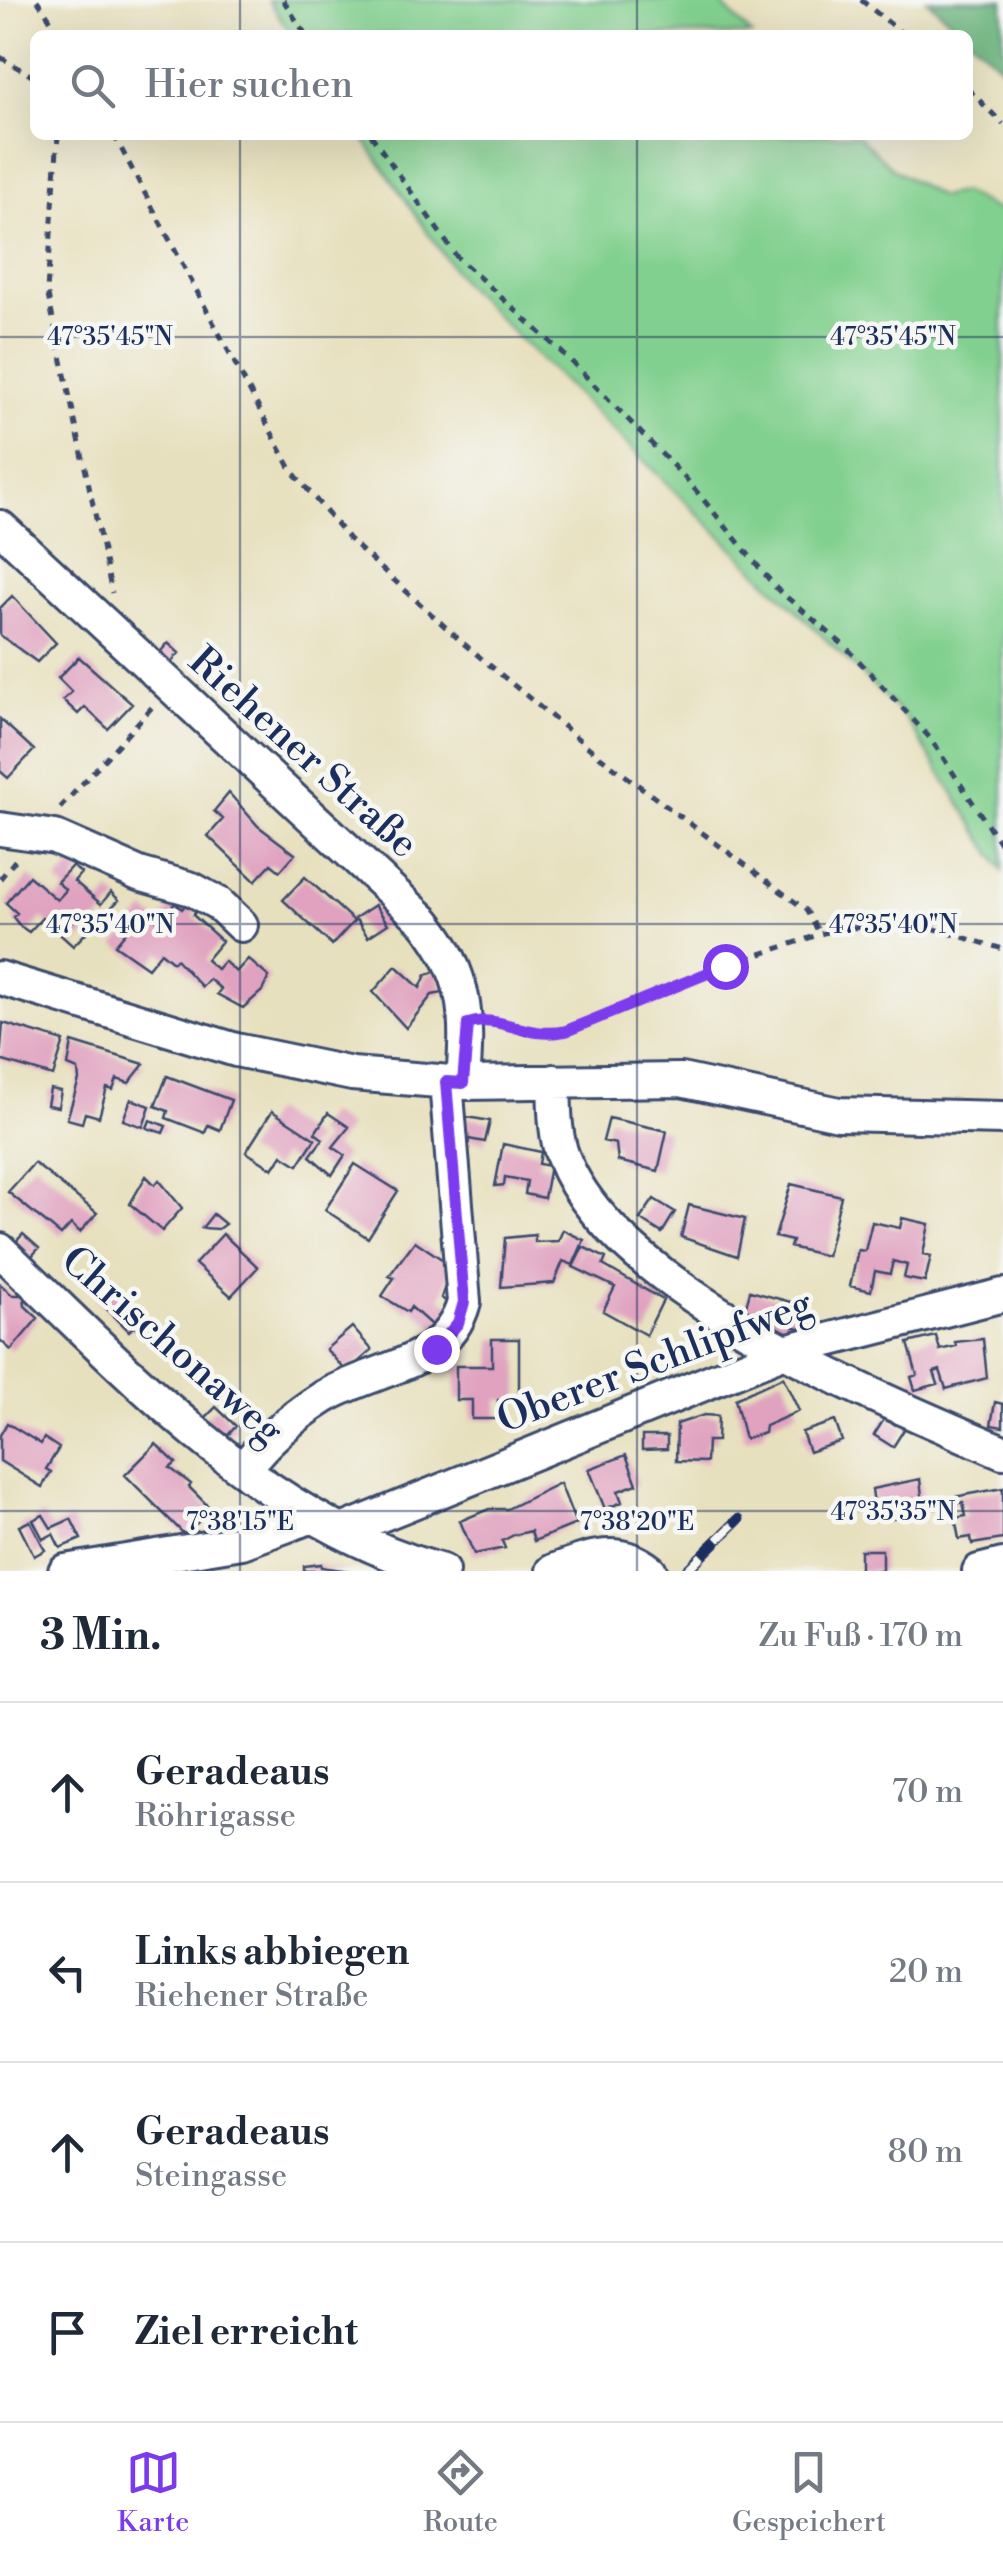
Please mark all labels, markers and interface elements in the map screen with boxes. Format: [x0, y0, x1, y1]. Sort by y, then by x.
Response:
search box [30, 30, 973, 140]
icon: search [65, 58, 120, 113]
text: Hier suchen [145, 62, 353, 109]
text: 47°35'45"N [47, 322, 173, 353]
text: 47°35'45"N [830, 322, 956, 353]
street label: Riehener Straße [178, 637, 428, 869]
text: 47°35'40"N [46, 910, 175, 941]
text: 47°35'40"N [829, 910, 958, 941]
route start [703, 944, 749, 990]
street label: Chrischonaweg [50, 1236, 294, 1457]
street label: Oberer Schlipfweg [490, 1279, 820, 1446]
route end [414, 1327, 460, 1373]
text: 47°35'35"N [831, 1497, 956, 1528]
text: 7°38'15"E [186, 1507, 294, 1538]
text: 7°38'20"E [580, 1507, 694, 1538]
text: 3 Min. [40, 1610, 162, 1663]
text: Zu Fuß · 170 m [759, 1616, 963, 1656]
text: Geradeaus [135, 1749, 329, 1796]
icon: ahead [40, 1765, 95, 1820]
text: 70 m [892, 1772, 963, 1812]
text: Röhrigasse [135, 1796, 296, 1836]
text: Links abbiegen [135, 1929, 409, 1976]
icon: left [40, 1945, 95, 2000]
text: 20 m [889, 1952, 963, 1992]
text: Riehener Straße [135, 1976, 368, 2016]
text: Geradeaus [135, 2109, 329, 2156]
icon: ahead [40, 2125, 95, 2180]
text: 80 m [888, 2132, 963, 2172]
text: Steingasse [135, 2156, 287, 2196]
icon: arrive [40, 2305, 95, 2360]
text: Ziel erreicht [135, 2309, 358, 2356]
tab: Karte [117, 2445, 189, 2540]
tab: Route [423, 2445, 498, 2540]
tab: Gespeichert [732, 2445, 886, 2540]

